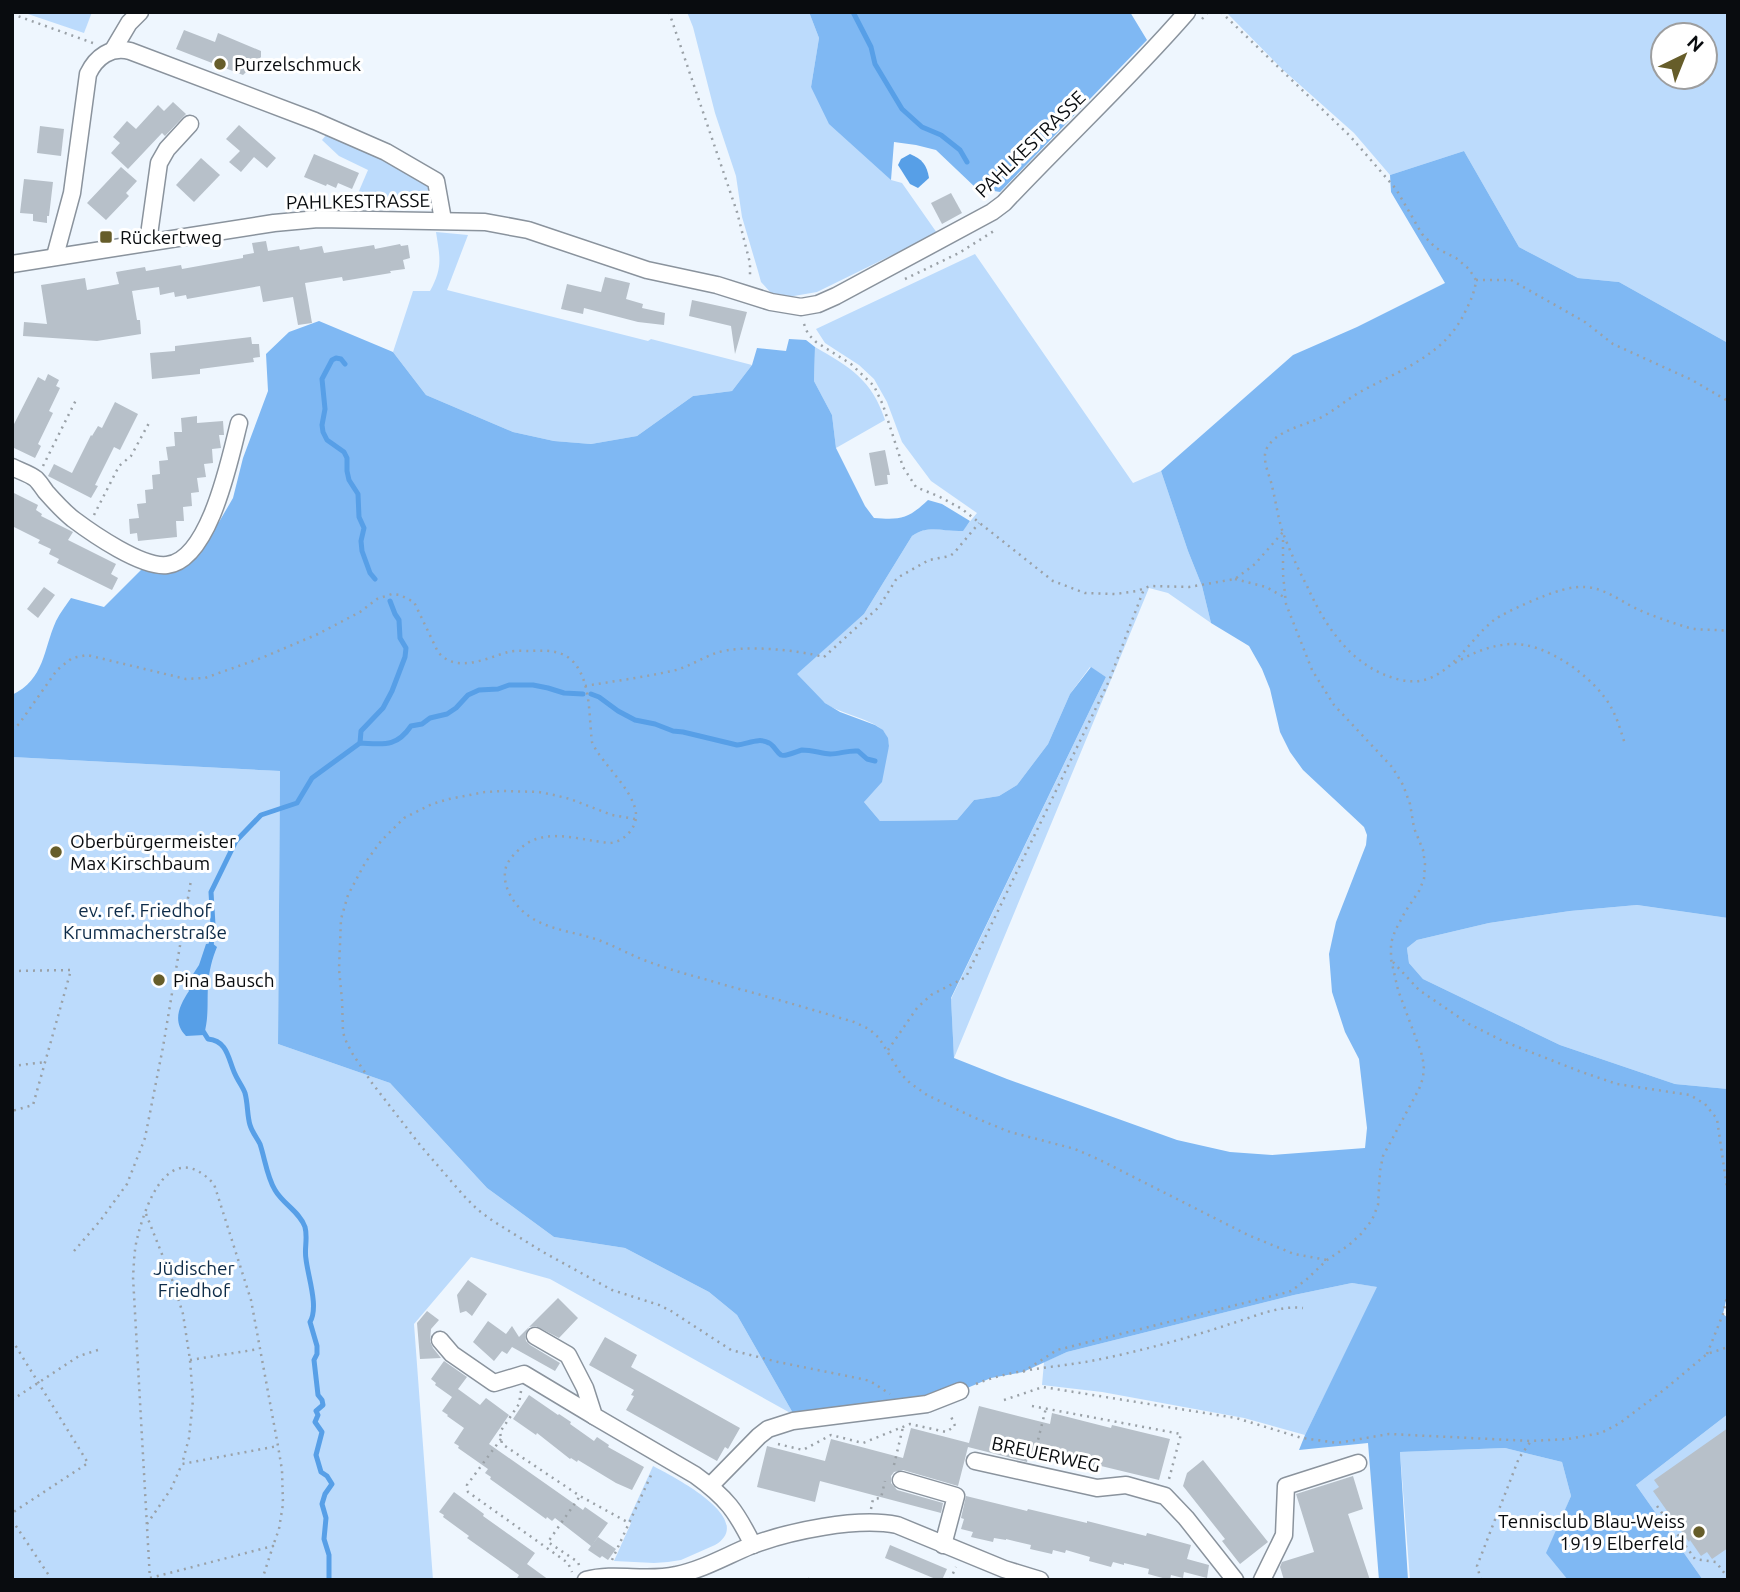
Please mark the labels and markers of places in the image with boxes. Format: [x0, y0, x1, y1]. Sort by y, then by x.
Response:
place label: Purzelschmuck [234, 53, 361, 75]
marker: Purzelschmuck [212, 56, 228, 72]
place label: Rückertweg [120, 226, 222, 248]
marker: Rückertweg [98, 229, 114, 245]
place label: Oberbürgermeister Max Kirschbaum [70, 830, 236, 874]
marker: Oberbürgermeister Max Kirschbaum [48, 844, 64, 860]
place label: Pina Bausch [173, 969, 275, 991]
marker: Pina Bausch [151, 972, 167, 988]
place label: Tennisclub Blau-Weiss 1919 Elberfeld [1498, 1510, 1685, 1554]
marker: Tennisclub Blau-Weiss 1919 Elberfeld [1691, 1524, 1707, 1540]

